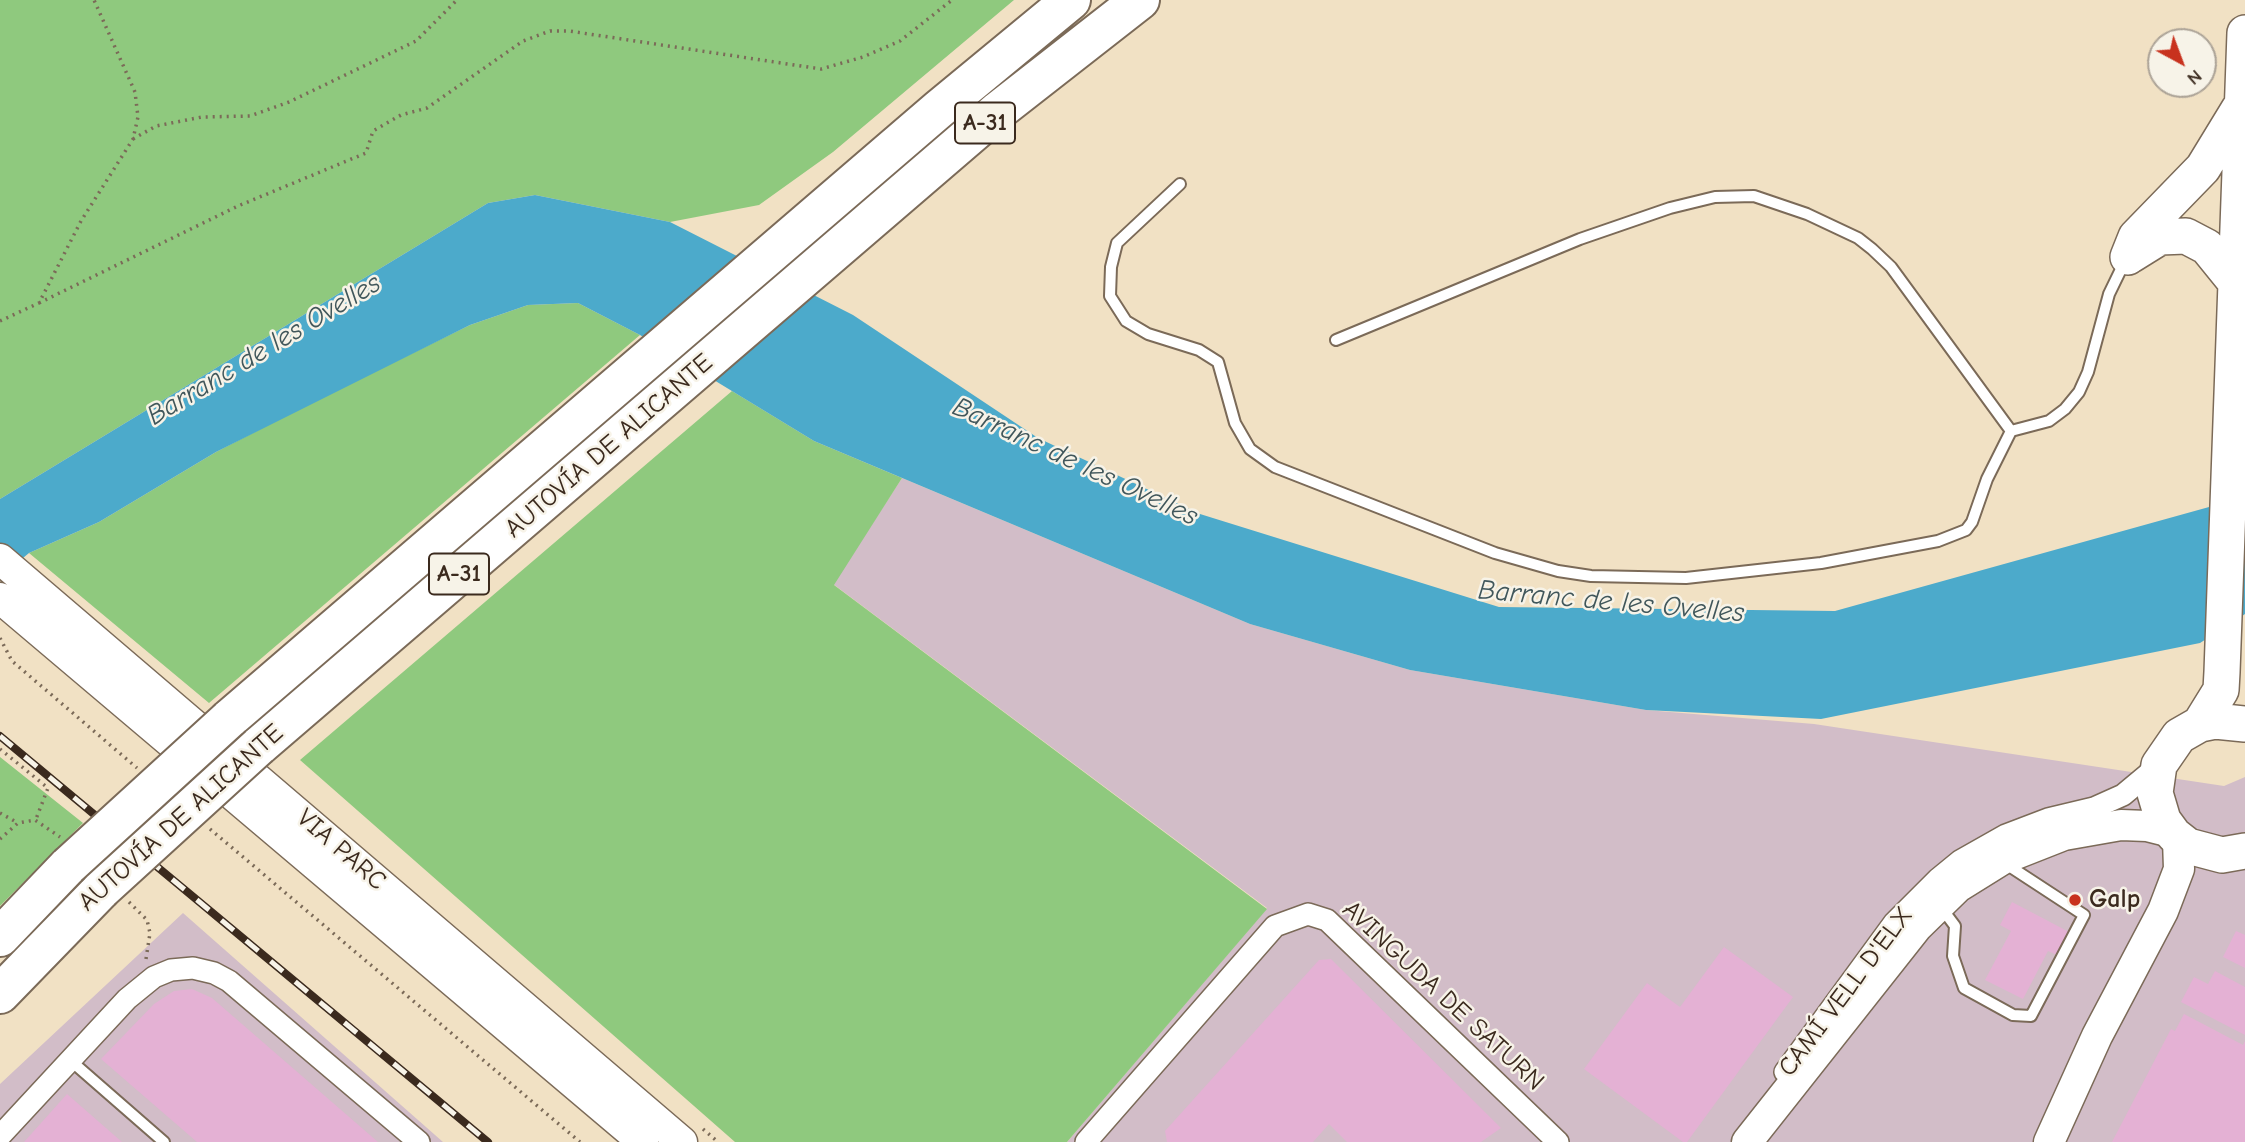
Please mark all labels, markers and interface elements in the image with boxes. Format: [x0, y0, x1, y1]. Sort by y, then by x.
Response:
north arrow [2147, 28, 2217, 98]
text: N [2183, 65, 2206, 90]
road number: A-31 [955, 103, 1015, 144]
water label: Barranc de les Ovelles [141, 267, 387, 433]
street label: AUTOVÍA DE ALICANTE [499, 347, 719, 545]
water label: Barranc de les Ovelles [947, 390, 1203, 534]
road number: A-31 [429, 554, 489, 594]
water label: Barranc de les Ovelles [1477, 574, 1745, 630]
street label: AUTOVÍA DE ALICANTE [72, 718, 290, 918]
street label: VIA PARC [290, 803, 392, 897]
place label: Galp [2089, 884, 2140, 916]
marker: Galp [2067, 892, 2083, 908]
street label: AVINGUDA DE SATURN [1336, 894, 1550, 1098]
street label: CAMÍ VELL D'ELX [1772, 901, 1920, 1083]

